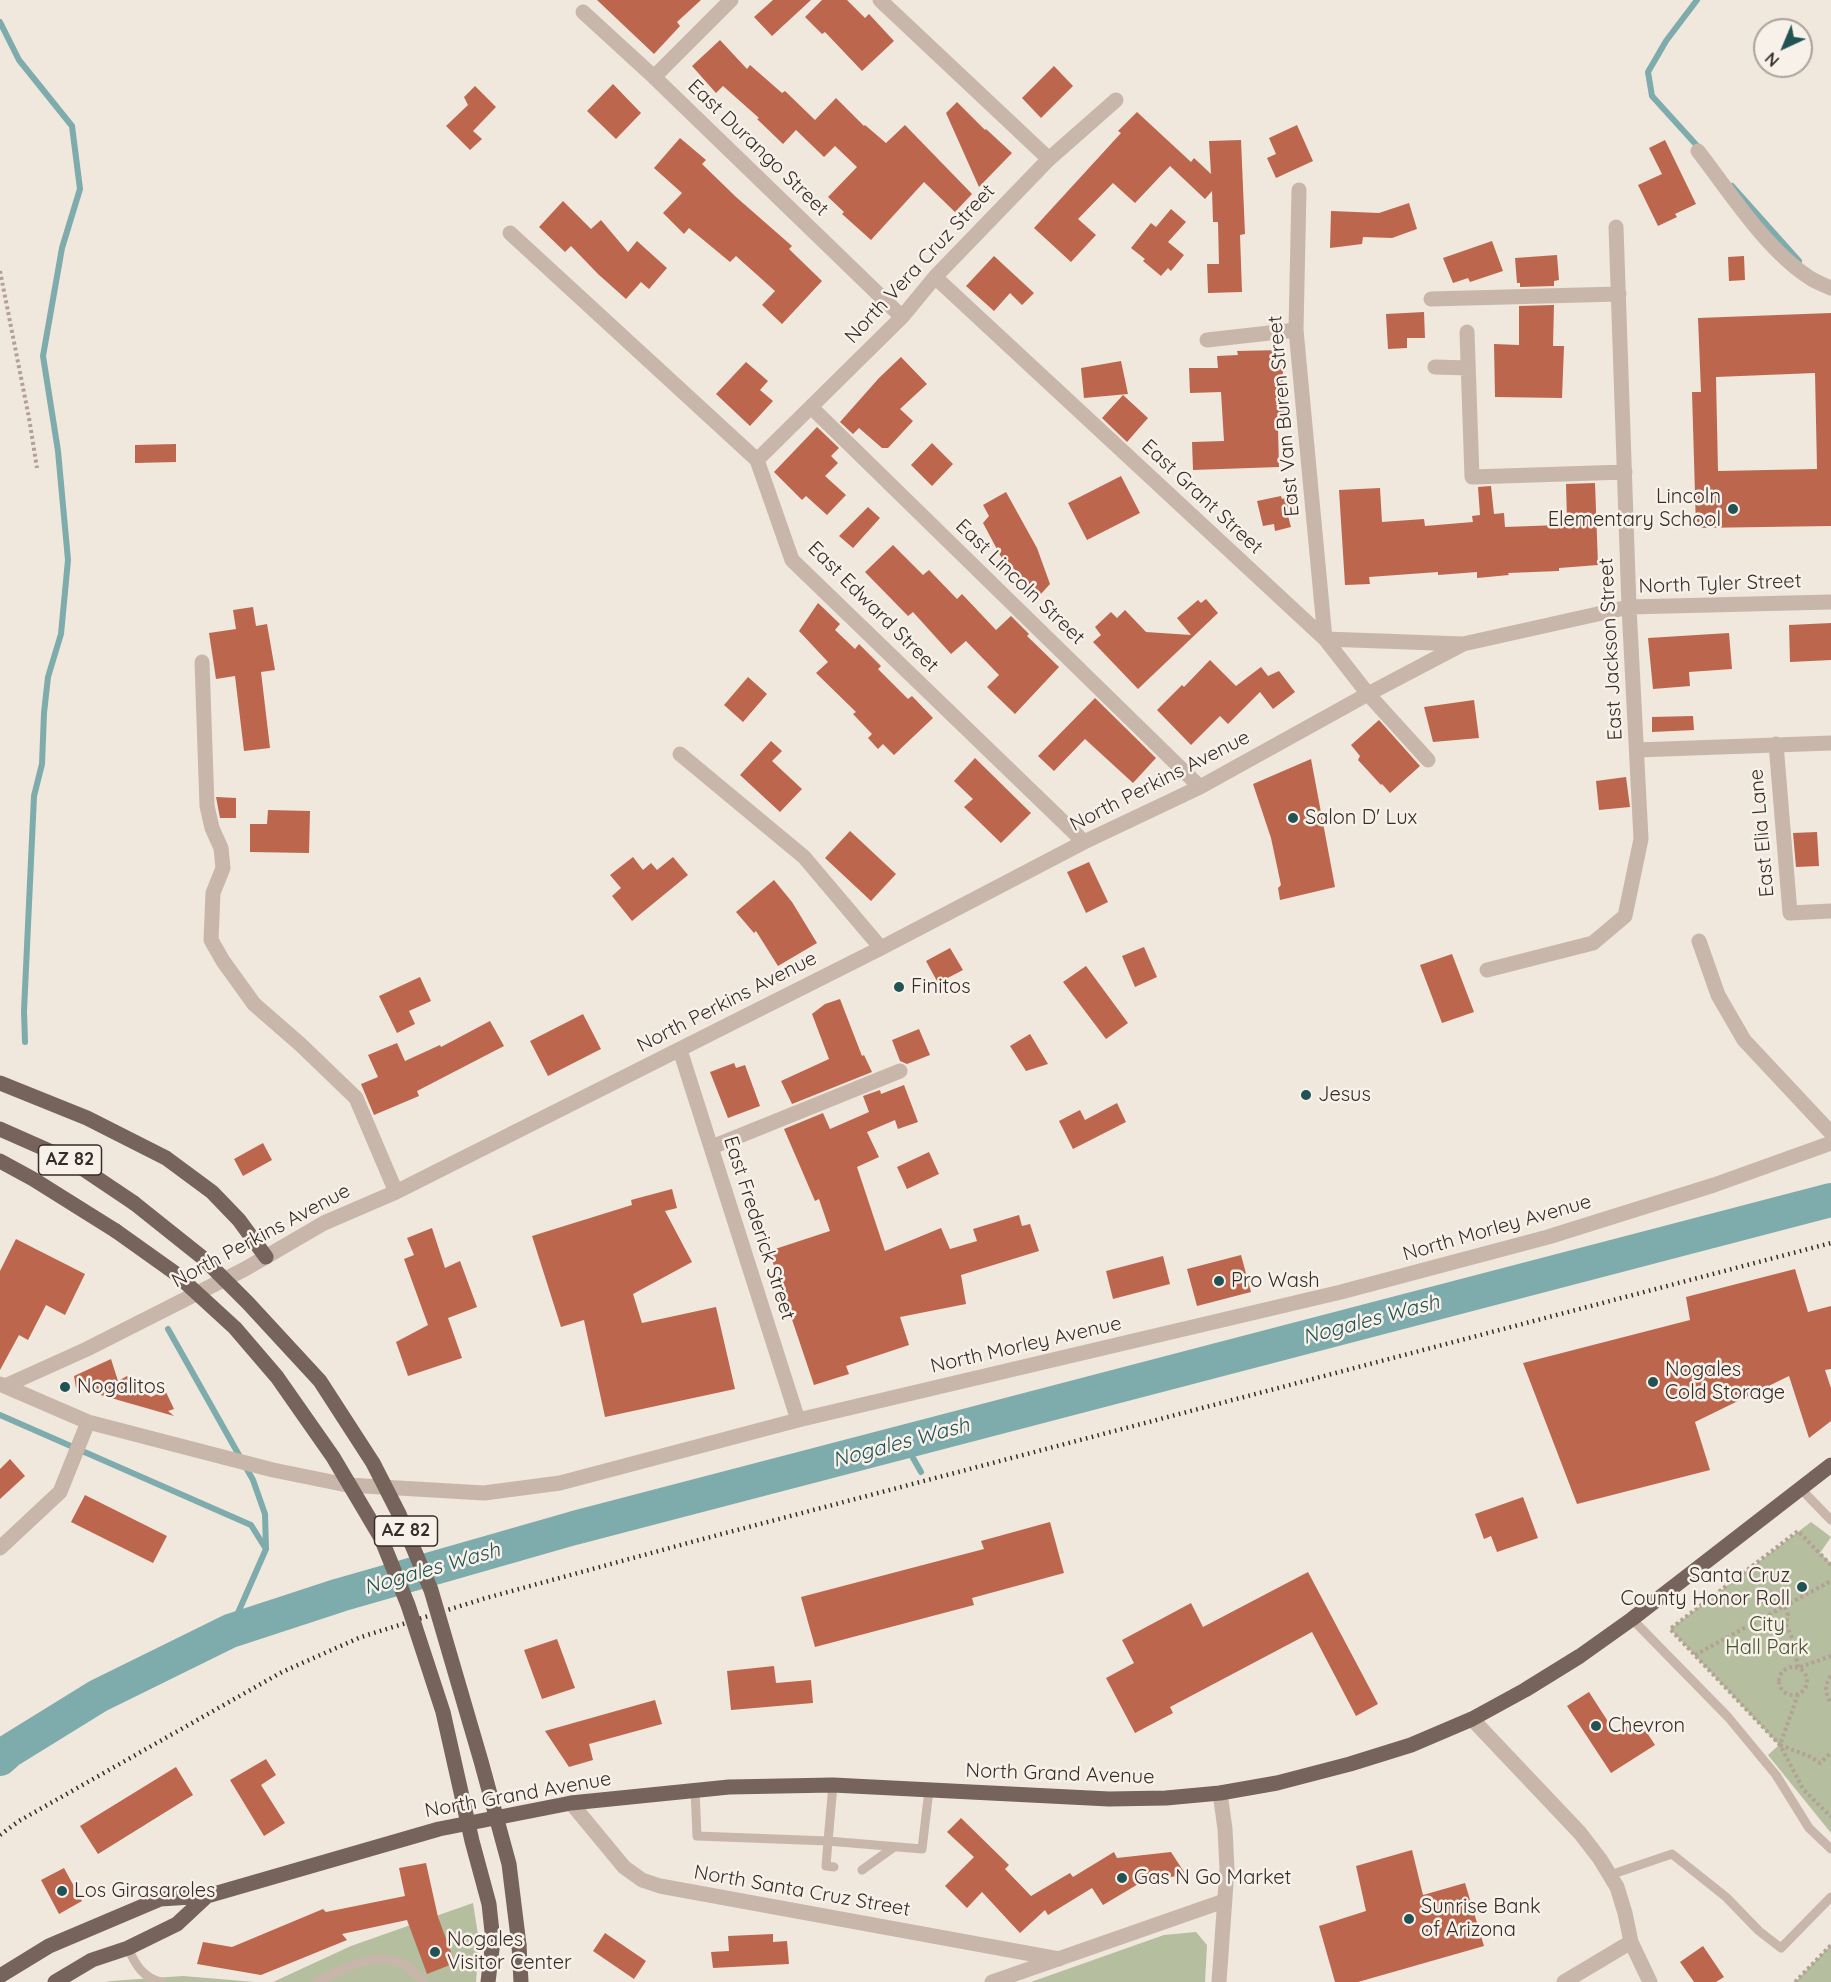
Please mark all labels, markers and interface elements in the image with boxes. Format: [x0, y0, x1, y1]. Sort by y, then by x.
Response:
north arrow [1753, 18, 1813, 78]
text: N [1761, 48, 1783, 71]
street label: East Durango Street [683, 75, 833, 221]
street label: North Vera Cruz Street [840, 179, 1000, 349]
street label: East Van Buren Street [1263, 314, 1305, 518]
street label: East Grant Street [1136, 435, 1268, 559]
place label: Lincoln Elementary School [1548, 485, 1721, 532]
marker: Lincoln Elementary School [1726, 502, 1740, 516]
street label: East Lincoln Street [950, 514, 1090, 650]
street label: East Edward Street [803, 537, 943, 677]
street label: East Jackson Street [1594, 557, 1628, 741]
street label: North Tyler Street [1638, 569, 1802, 599]
street label: North Perkins Avenue [1066, 725, 1254, 837]
street label: East Elia Lane [1744, 768, 1780, 898]
place label: Salon D' Lux [1305, 806, 1417, 830]
marker: Salon D' Lux [1286, 811, 1300, 825]
street label: North Perkins Avenue [633, 946, 821, 1058]
place label: Finitos [911, 975, 971, 999]
marker: Finitos [892, 980, 906, 994]
place label: Jesus [1318, 1083, 1371, 1107]
marker: Jesus [1299, 1088, 1313, 1102]
street label: East Frederick Street [718, 1133, 800, 1323]
road number: AZ 82 [38, 1145, 101, 1175]
street label: North Perkins Avenue [168, 1179, 354, 1293]
street label: North Morley Avenue [1400, 1190, 1594, 1266]
place label: Pro Wash [1231, 1269, 1320, 1293]
marker: Pro Wash [1212, 1274, 1226, 1288]
water label: Nogales Wash [1300, 1290, 1442, 1350]
street label: North Morley Avenue [928, 1311, 1124, 1379]
place label: Nogales Cold Storage [1665, 1358, 1785, 1405]
place label: Nogalitos [77, 1375, 165, 1399]
marker: Nogales Cold Storage [1646, 1375, 1660, 1389]
marker: Nogalitos [58, 1380, 72, 1394]
water label: Nogales Wash [830, 1413, 972, 1473]
road number: AZ 82 [374, 1516, 438, 1546]
water label: Nogales Wash [361, 1538, 503, 1600]
place label: Santa Cruz County Honor Roll [1620, 1564, 1790, 1611]
marker: Santa Cruz County Honor Roll [1795, 1580, 1809, 1594]
park label: City Hall Park [1725, 1613, 1809, 1660]
place label: Chevron [1608, 1714, 1685, 1738]
marker: Chevron [1589, 1719, 1603, 1733]
street label: North Grand Avenue [965, 1759, 1155, 1789]
street label: North Grand Avenue [423, 1767, 613, 1823]
street label: North Santa Cruz Street [692, 1860, 912, 1922]
place label: Gas N Go Market [1134, 1866, 1291, 1890]
marker: Gas N Go Market [1115, 1871, 1129, 1885]
place label: Los Girasaroles [74, 1879, 215, 1903]
marker: Los Girasaroles [55, 1884, 69, 1898]
place label: Sunrise Bank of Arizona [1421, 1895, 1541, 1942]
marker: Sunrise Bank of Arizona [1402, 1912, 1416, 1926]
place label: Nogales Visitor Center [447, 1928, 572, 1975]
marker: Nogales Visitor Center [428, 1945, 442, 1959]

